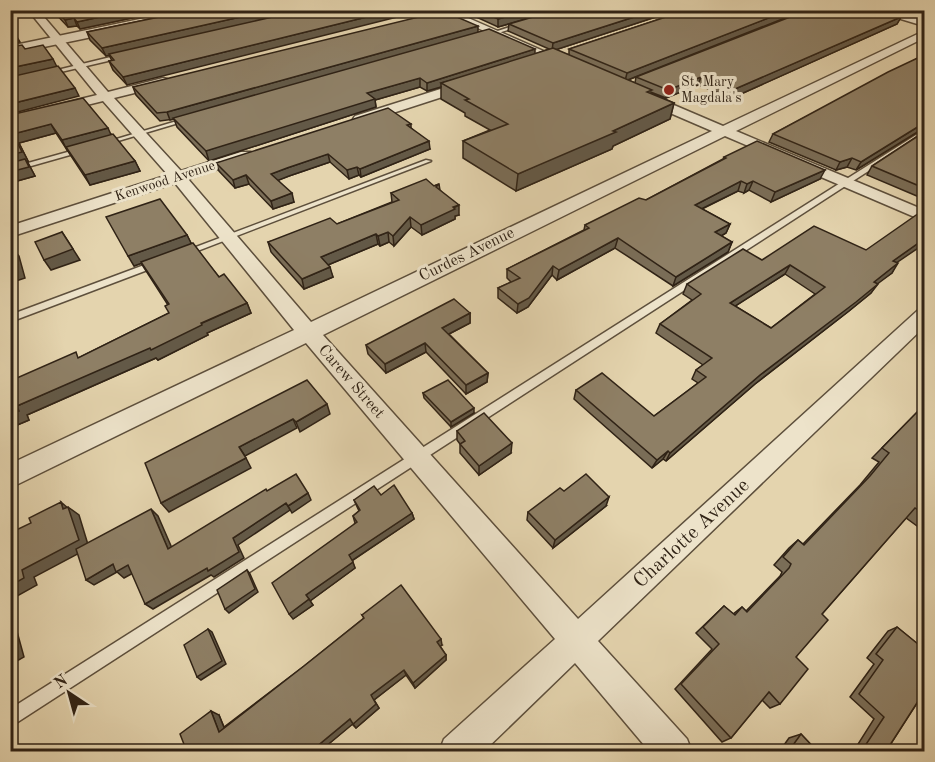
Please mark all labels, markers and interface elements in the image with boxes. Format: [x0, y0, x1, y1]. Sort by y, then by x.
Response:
place label: St. Mary Magdala's [681, 75, 742, 105]
marker: St. Mary Magdala's [662, 83, 676, 97]
street label: Kenwood Avenue [113, 158, 217, 204]
street label: Curdes Avenue [417, 225, 517, 285]
street label: Carew Street [315, 342, 387, 422]
street label: Charlotte Avenue [630, 476, 754, 592]
north arrow [39, 663, 99, 723]
text: N [52, 672, 72, 693]

